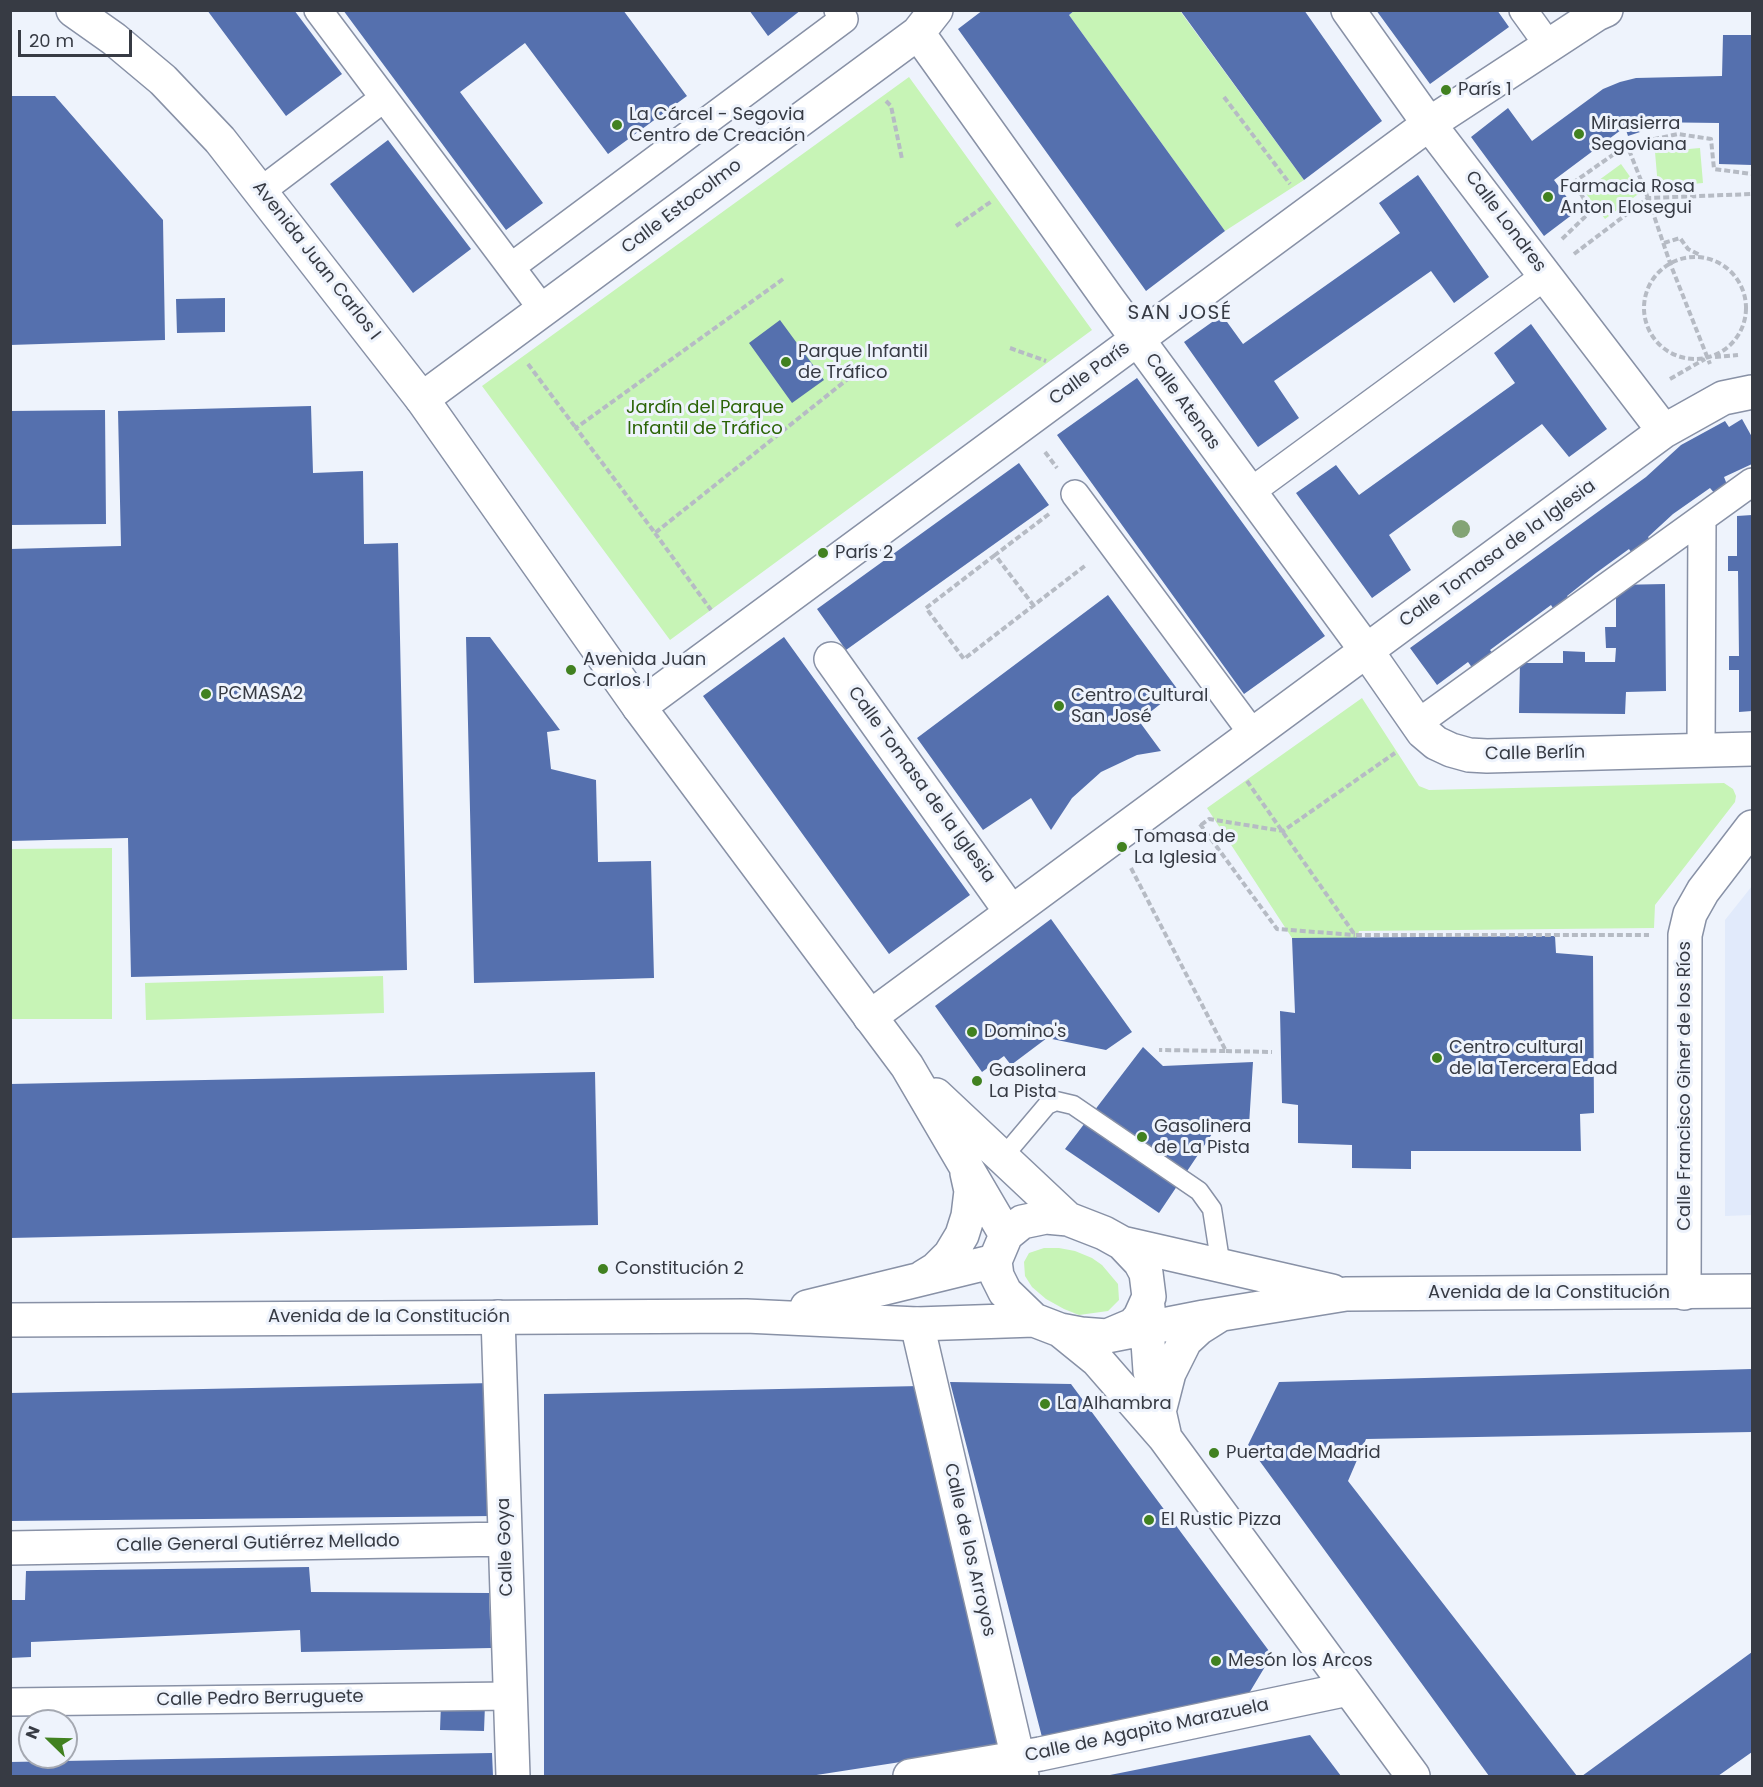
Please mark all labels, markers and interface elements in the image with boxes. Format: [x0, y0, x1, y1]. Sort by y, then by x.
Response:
scale bar [21, 18, 135, 56]
text: 20 m [29, 28, 74, 53]
place label: París 1 [1458, 79, 1512, 101]
marker: París 1 [1439, 83, 1453, 97]
place label: La Cárcel - Segovia Centro de Creación [629, 104, 806, 146]
place label: Mirasierra Segoviana [1591, 113, 1687, 156]
marker: La Cárcel - Segovia Centro de Creación [610, 118, 624, 132]
marker: Mirasierra Segoviana [1572, 127, 1586, 141]
street label: Calle Estocolmo [618, 155, 746, 259]
street label: Calle Londres [1460, 167, 1550, 277]
place label: Farmacia Rosa Anton Elosegui [1560, 176, 1695, 219]
street label: Avenida Juan Carlos I [247, 177, 385, 345]
marker: Farmacia Rosa Anton Elosegui [1541, 190, 1555, 204]
district label: SAN JOSÉ [1128, 302, 1232, 326]
street label: Calle París [1046, 338, 1134, 410]
place label: Parque Infantil de Tráfico [798, 341, 928, 384]
street label: Calle Atenas [1140, 350, 1224, 454]
marker: Parque Infantil de Tráfico [779, 355, 793, 369]
park label: Jardín del Parque Infantil de Tráfico [626, 397, 784, 440]
street label: Calle Tomasa de la Iglesia [1396, 476, 1600, 632]
place label: París 2 [835, 542, 893, 564]
marker: París 2 [816, 546, 830, 560]
place label: Avenida Juan Carlos I [583, 649, 706, 692]
marker: Avenida Juan Carlos I [564, 663, 578, 677]
place label: PCMASA2 [218, 683, 303, 705]
street label: Calle Tomasa de la Iglesia [843, 683, 999, 887]
place label: Centro Cultural San José [1071, 685, 1208, 728]
marker: PCMASA2 [199, 687, 213, 701]
marker: Centro Cultural San José [1052, 699, 1066, 713]
street label: Calle Berlín [1485, 742, 1585, 766]
place label: Tomasa de La Iglesia [1134, 826, 1236, 868]
marker: Tomasa de La Iglesia [1115, 840, 1129, 854]
street label: Calle Francisco Giner de los Ríos [1674, 941, 1696, 1231]
place label: Domino's [984, 1021, 1067, 1043]
marker: Domino's [965, 1025, 979, 1039]
place label: Centro cultural de la Tercera Edad [1449, 1037, 1618, 1080]
marker: Centro cultural de la Tercera Edad [1430, 1051, 1444, 1065]
place label: Gasolinera La Pista [989, 1060, 1087, 1102]
marker: Gasolinera La Pista [970, 1074, 984, 1088]
place label: Gasolinera de La Pista [1154, 1116, 1252, 1158]
marker: Gasolinera de La Pista [1135, 1130, 1149, 1144]
place label: Constitución 2 [615, 1258, 744, 1280]
marker: Constitución 2 [596, 1262, 610, 1276]
street label: Avenida de la Constitución [1428, 1282, 1670, 1304]
street label: Avenida de la Constitución [268, 1306, 510, 1328]
place label: La Alhambra [1057, 1393, 1172, 1415]
marker: La Alhambra [1038, 1397, 1052, 1411]
place label: Puerta de Madrid [1226, 1442, 1381, 1464]
marker: Puerta de Madrid [1207, 1446, 1221, 1460]
street label: Calle de los Arroyos [939, 1461, 999, 1639]
street label: Calle Goya [493, 1497, 519, 1597]
place label: El Rustic Pizza [1161, 1509, 1281, 1531]
marker: El Rustic Pizza [1142, 1513, 1156, 1527]
street label: Calle General Gutiérrez Mellado [116, 1531, 400, 1557]
place label: Mesón los Arcos [1228, 1650, 1373, 1672]
marker: Mesón los Arcos [1209, 1654, 1223, 1668]
street label: Calle Pedro Berruguete [156, 1686, 364, 1712]
street label: Calle de Agapito Marazuela [1023, 1695, 1271, 1767]
north arrow [18, 1709, 78, 1769]
text: N [20, 1723, 46, 1743]

